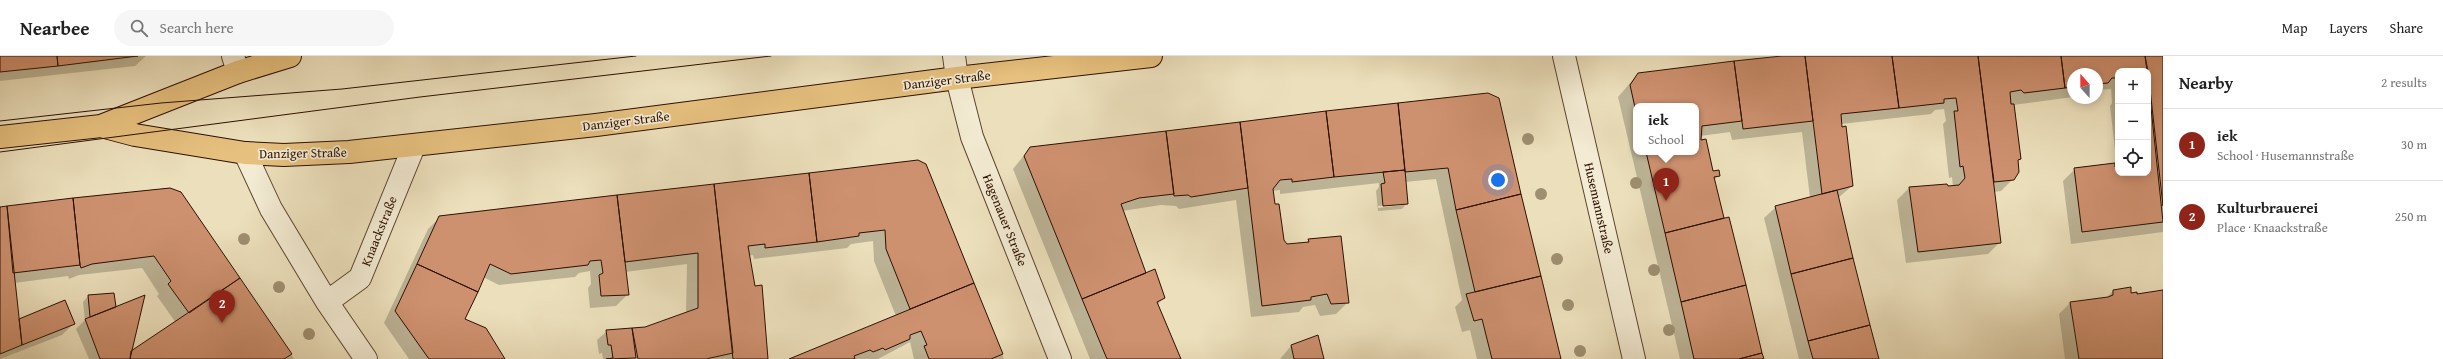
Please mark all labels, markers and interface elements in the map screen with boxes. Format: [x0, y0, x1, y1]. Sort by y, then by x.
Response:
search box [114, 10, 394, 46]
text: Nearbee [20, 14, 90, 42]
icon: search [128, 17, 150, 39]
text: Search here [160, 17, 234, 38]
text: Map [2282, 18, 2308, 38]
text: Layers [2330, 18, 2368, 38]
text: Share [2390, 18, 2423, 38]
street label: Danziger Straße [902, 65, 992, 95]
north arrow [2067, 68, 2103, 104]
map controls [2115, 68, 2151, 176]
button: + [2115, 68, 2151, 104]
text: Nearby [2179, 70, 2233, 95]
text: 2 results [2381, 73, 2427, 92]
popup [1633, 103, 1699, 155]
button: − [2115, 104, 2151, 140]
street label: Danziger Straße [581, 106, 671, 136]
text: iek [1648, 109, 1668, 130]
text: iek [2217, 125, 2238, 146]
text: School [1648, 130, 1684, 149]
text: 1 [2189, 135, 2195, 154]
text: 30 m [2401, 135, 2427, 154]
button: locate [2115, 140, 2151, 176]
street label: Danziger Straße [259, 143, 347, 163]
text: School · Husemannstraße [2217, 146, 2354, 165]
street label: Husemannstraße [1579, 160, 1619, 256]
pin: 1 [1653, 168, 1679, 201]
your location [1488, 170, 1508, 190]
street label: Hagenauer Straße [978, 171, 1032, 269]
street label: Knaackstraße [356, 193, 402, 269]
text: Kulturbrauerei [2217, 197, 2318, 218]
text: 2 [2189, 207, 2195, 226]
text: 250 m [2395, 207, 2427, 226]
text: Place · Knaackstraße [2217, 218, 2328, 237]
pin: 2 [209, 290, 235, 323]

